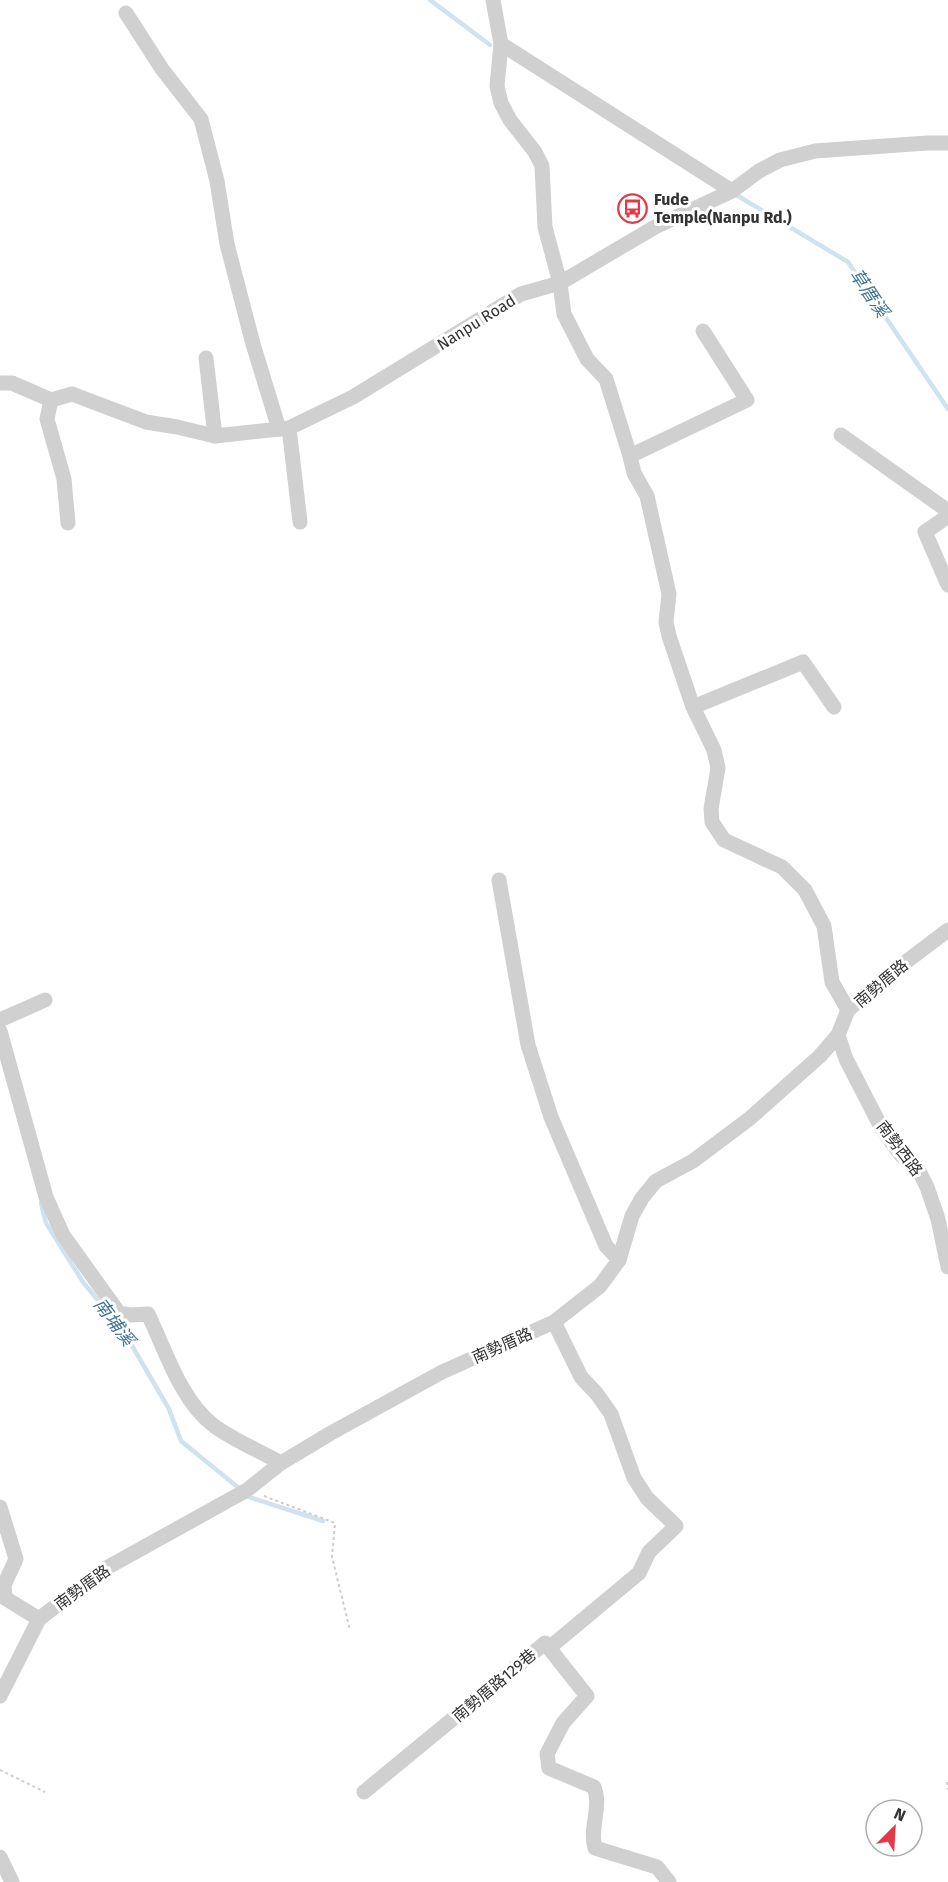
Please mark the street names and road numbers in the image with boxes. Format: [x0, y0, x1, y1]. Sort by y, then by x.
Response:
street label: Nanpu Road [434, 291, 519, 354]
street label: 南勢厝路 [851, 956, 912, 1011]
street label: 南勢西路 [873, 1117, 926, 1180]
street label: 南勢厝路 [469, 1324, 535, 1367]
street label: 南勢厝路 [51, 1561, 114, 1614]
street label: 南勢厝路129巷 [449, 1645, 540, 1726]

